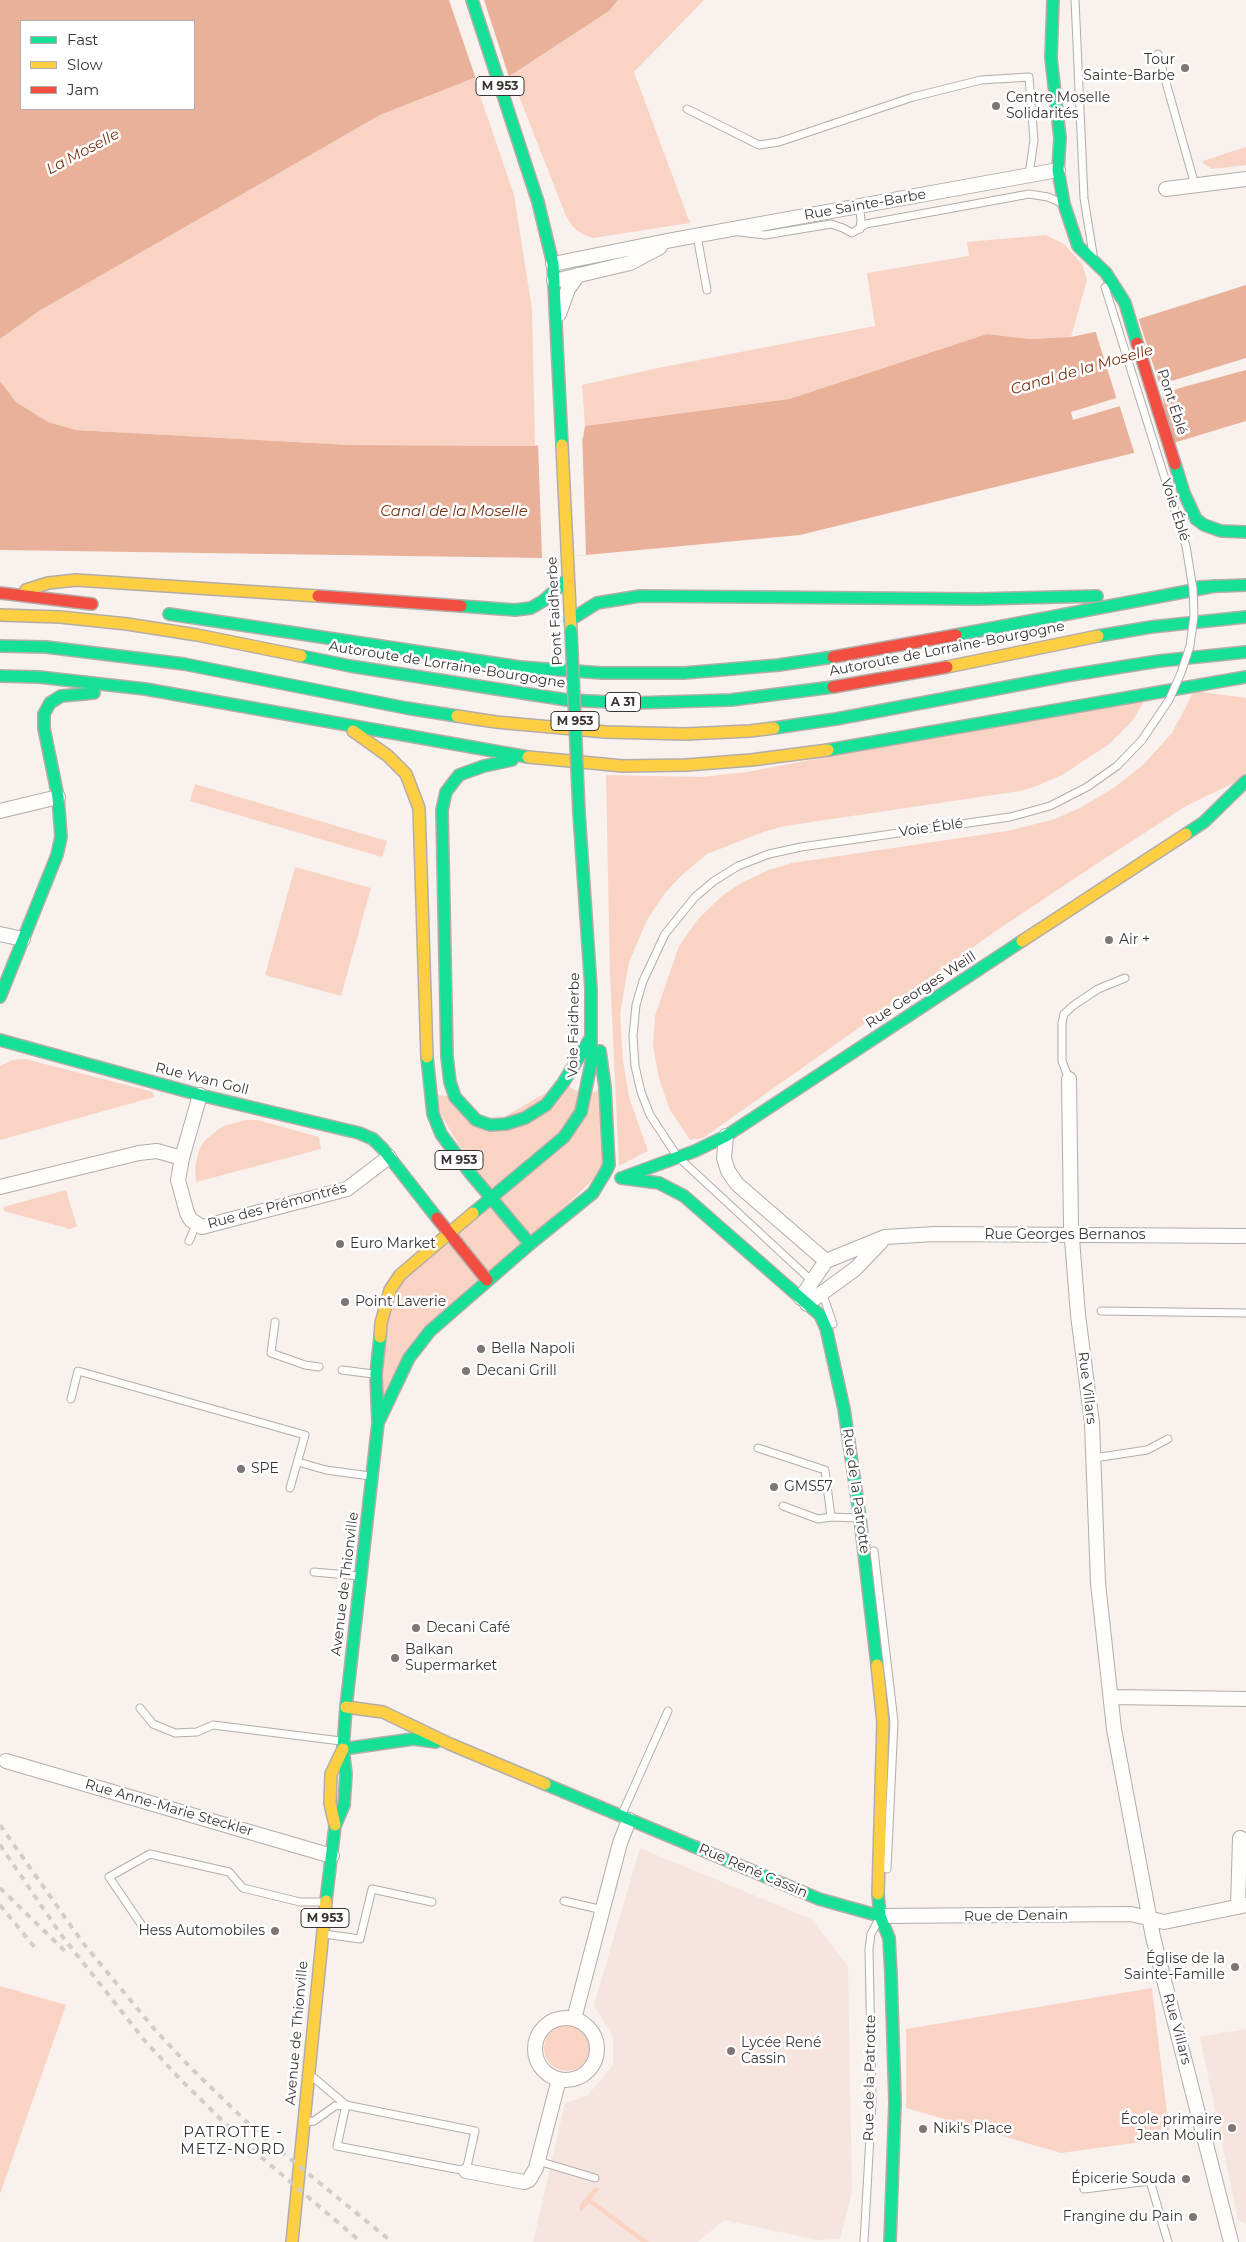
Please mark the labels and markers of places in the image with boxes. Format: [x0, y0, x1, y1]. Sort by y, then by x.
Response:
place label: Tour Sainte-Barbe [1083, 52, 1175, 84]
marker: Tour Sainte-Barbe [1179, 62, 1191, 74]
place label: Centre Moselle Solidarités [1006, 90, 1110, 122]
marker: Centre Moselle Solidarités [990, 100, 1002, 112]
place label: Air + [1119, 932, 1150, 948]
marker: Air + [1103, 934, 1115, 946]
place label: Euro Market [350, 1236, 436, 1252]
marker: Euro Market [334, 1238, 346, 1250]
place label: Point Laverie [355, 1294, 446, 1310]
marker: Point Laverie [339, 1296, 351, 1308]
place label: Bella Napoli [491, 1341, 575, 1357]
marker: Bella Napoli [475, 1343, 487, 1355]
place label: Decani Grill [476, 1363, 557, 1379]
marker: Decani Grill [460, 1365, 472, 1377]
place label: SPE [251, 1461, 279, 1477]
marker: SPE [235, 1463, 247, 1475]
place label: GMS57 [784, 1479, 833, 1495]
marker: GMS57 [768, 1481, 780, 1493]
place label: Decani Café [426, 1620, 510, 1636]
marker: Decani Café [410, 1622, 422, 1634]
place label: Balkan Supermarket [405, 1642, 497, 1674]
marker: Balkan Supermarket [389, 1652, 401, 1664]
place label: Hess Automobiles [138, 1923, 265, 1939]
marker: Hess Automobiles [269, 1925, 281, 1937]
place label: Église de la Sainte-Famille [1124, 1951, 1225, 1984]
marker: Église de la Sainte-Famille [1229, 1961, 1241, 1973]
place label: Lycée René Cassin [741, 2035, 821, 2068]
marker: Lycée René Cassin [725, 2045, 737, 2057]
place label: École primaire Jean Moulin [1121, 2112, 1222, 2144]
place label: Niki's Place [933, 2121, 1012, 2137]
marker: École primaire Jean Moulin [1226, 2122, 1238, 2134]
marker: Niki's Place [917, 2123, 929, 2135]
place label: Épicerie Souda [1071, 2171, 1176, 2187]
marker: Épicerie Souda [1180, 2173, 1192, 2185]
place label: Frangine du Pain [1063, 2209, 1183, 2225]
marker: Frangine du Pain [1187, 2211, 1199, 2223]

